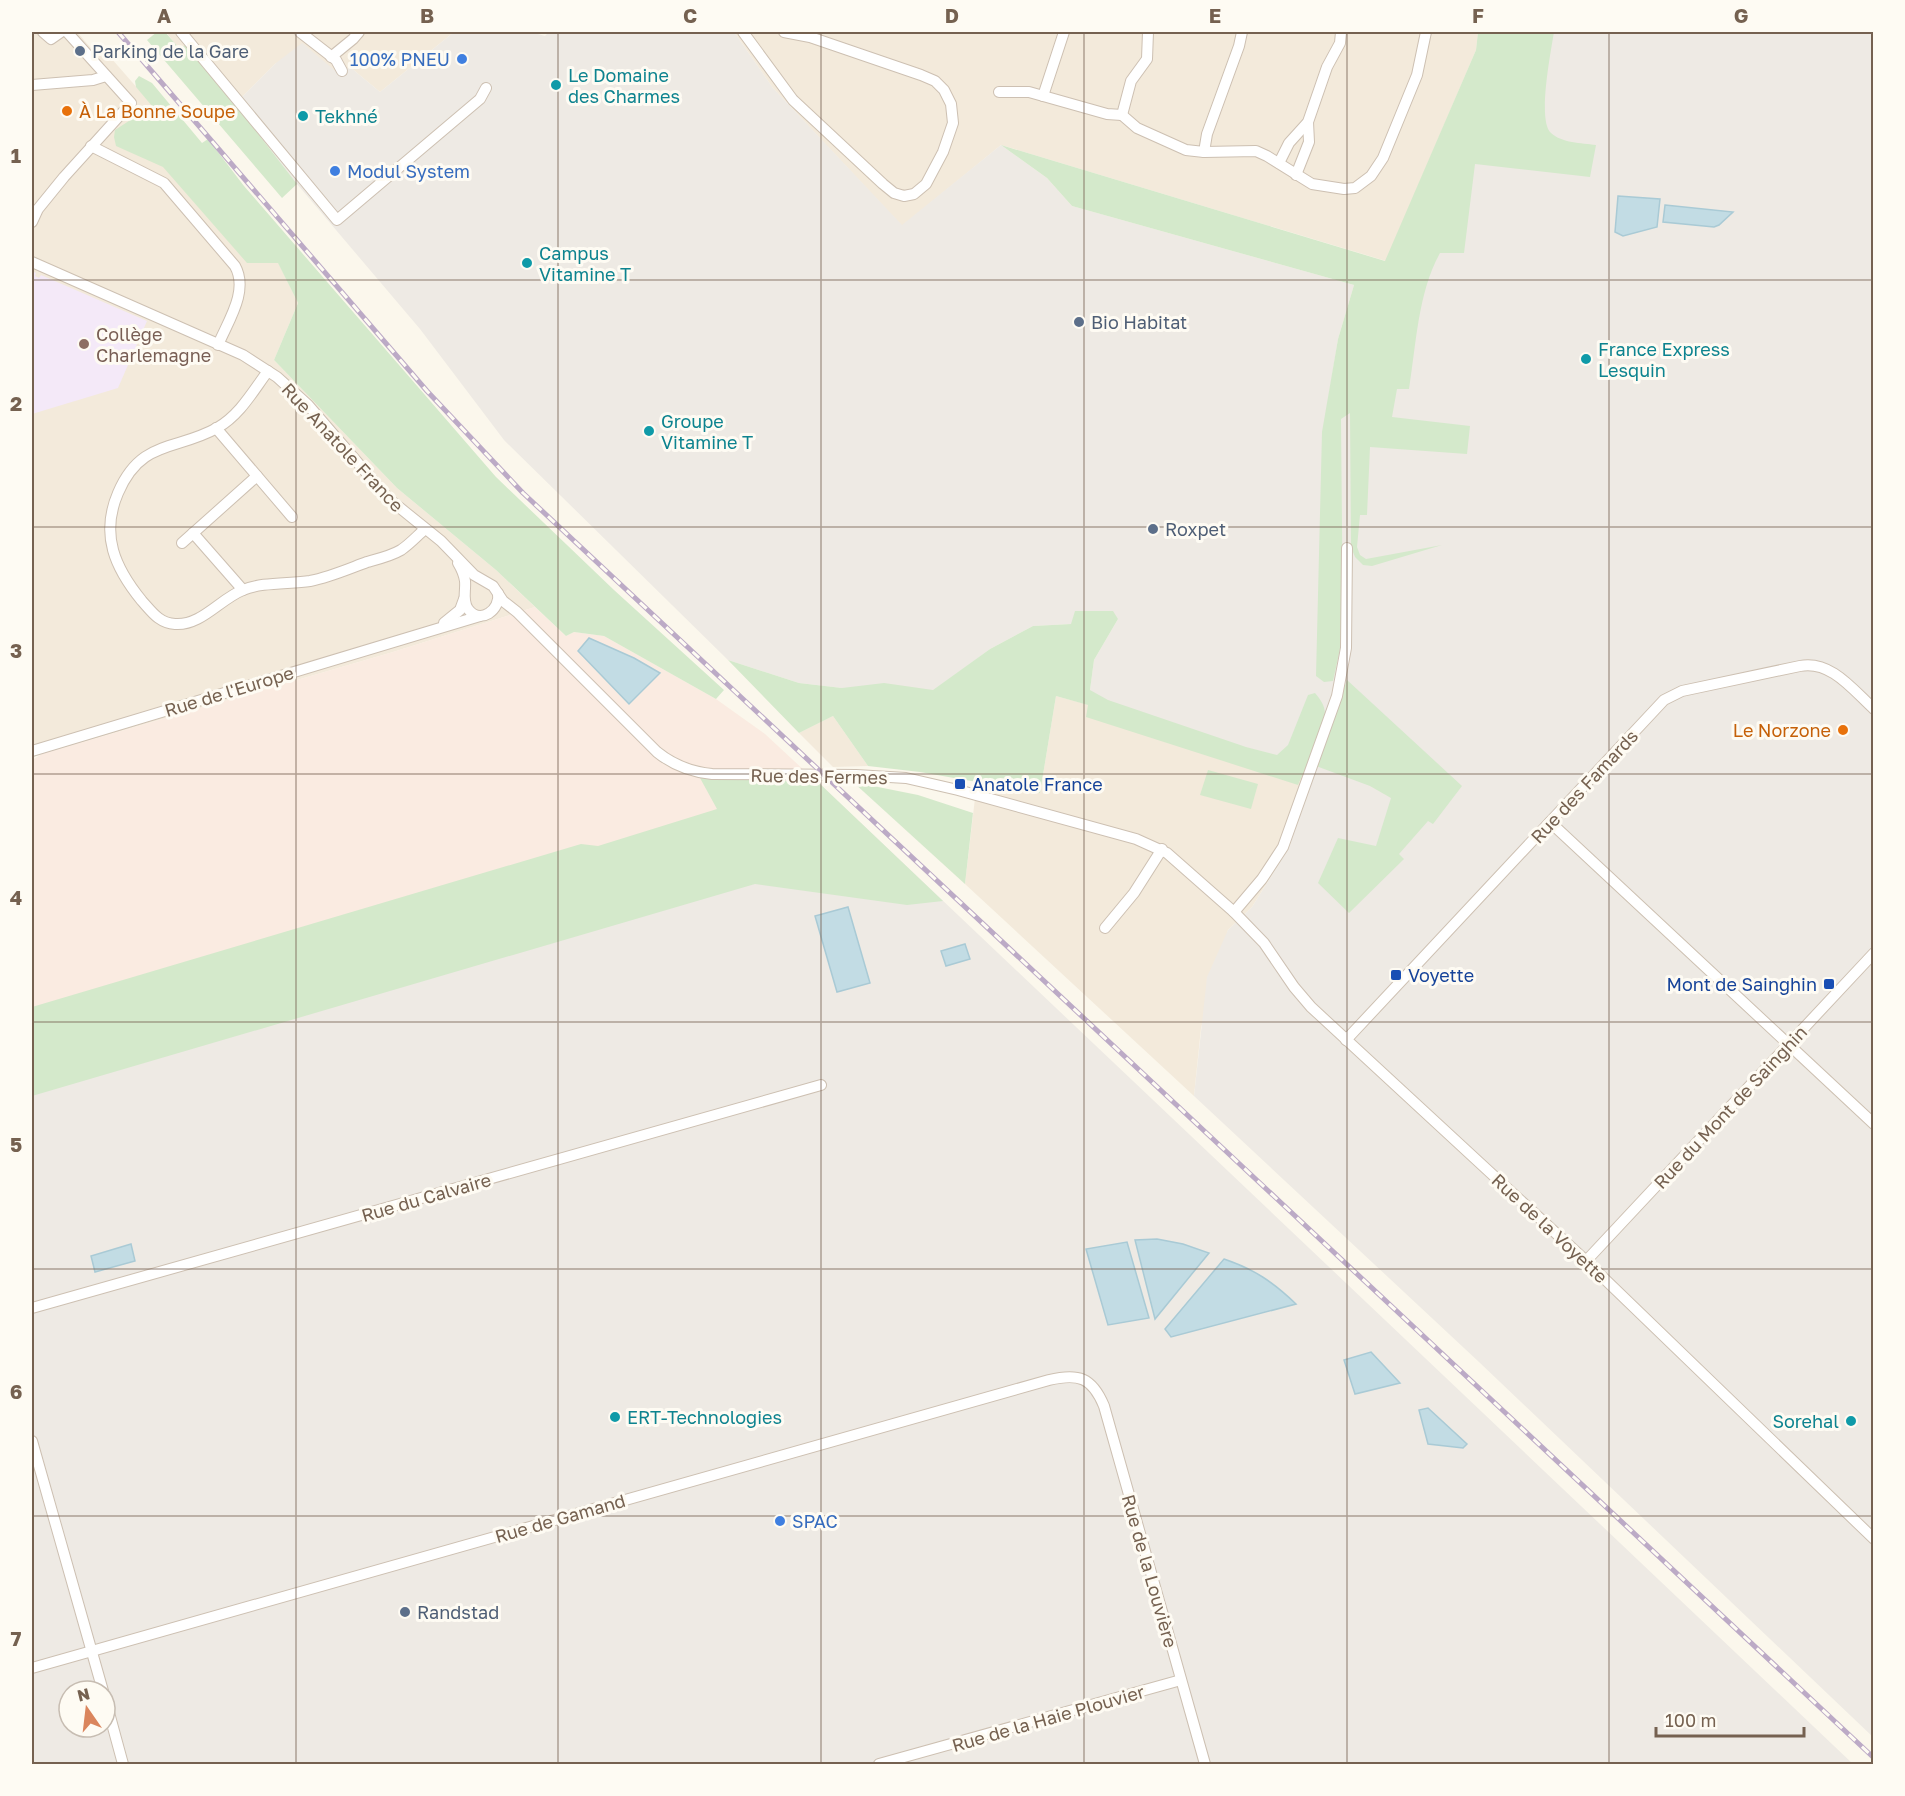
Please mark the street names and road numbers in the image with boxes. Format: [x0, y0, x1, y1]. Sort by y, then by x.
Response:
street label: Rue Anatole France [278, 378, 408, 516]
street label: Rue de l'Europe [162, 661, 296, 721]
street label: Rue des Famards [1526, 725, 1642, 847]
street label: Rue des Fermes [750, 764, 888, 788]
street label: Rue du Mont de Sainghin [1649, 1021, 1811, 1193]
street label: Rue du Calvaire [359, 1168, 493, 1226]
street label: Rue de la Voyette [1488, 1169, 1612, 1287]
street label: Rue de Gamand [492, 1489, 628, 1547]
street label: Rue de la Louvière [1118, 1492, 1182, 1650]
street label: Rue de la Haie Plouvier [949, 1680, 1147, 1756]

